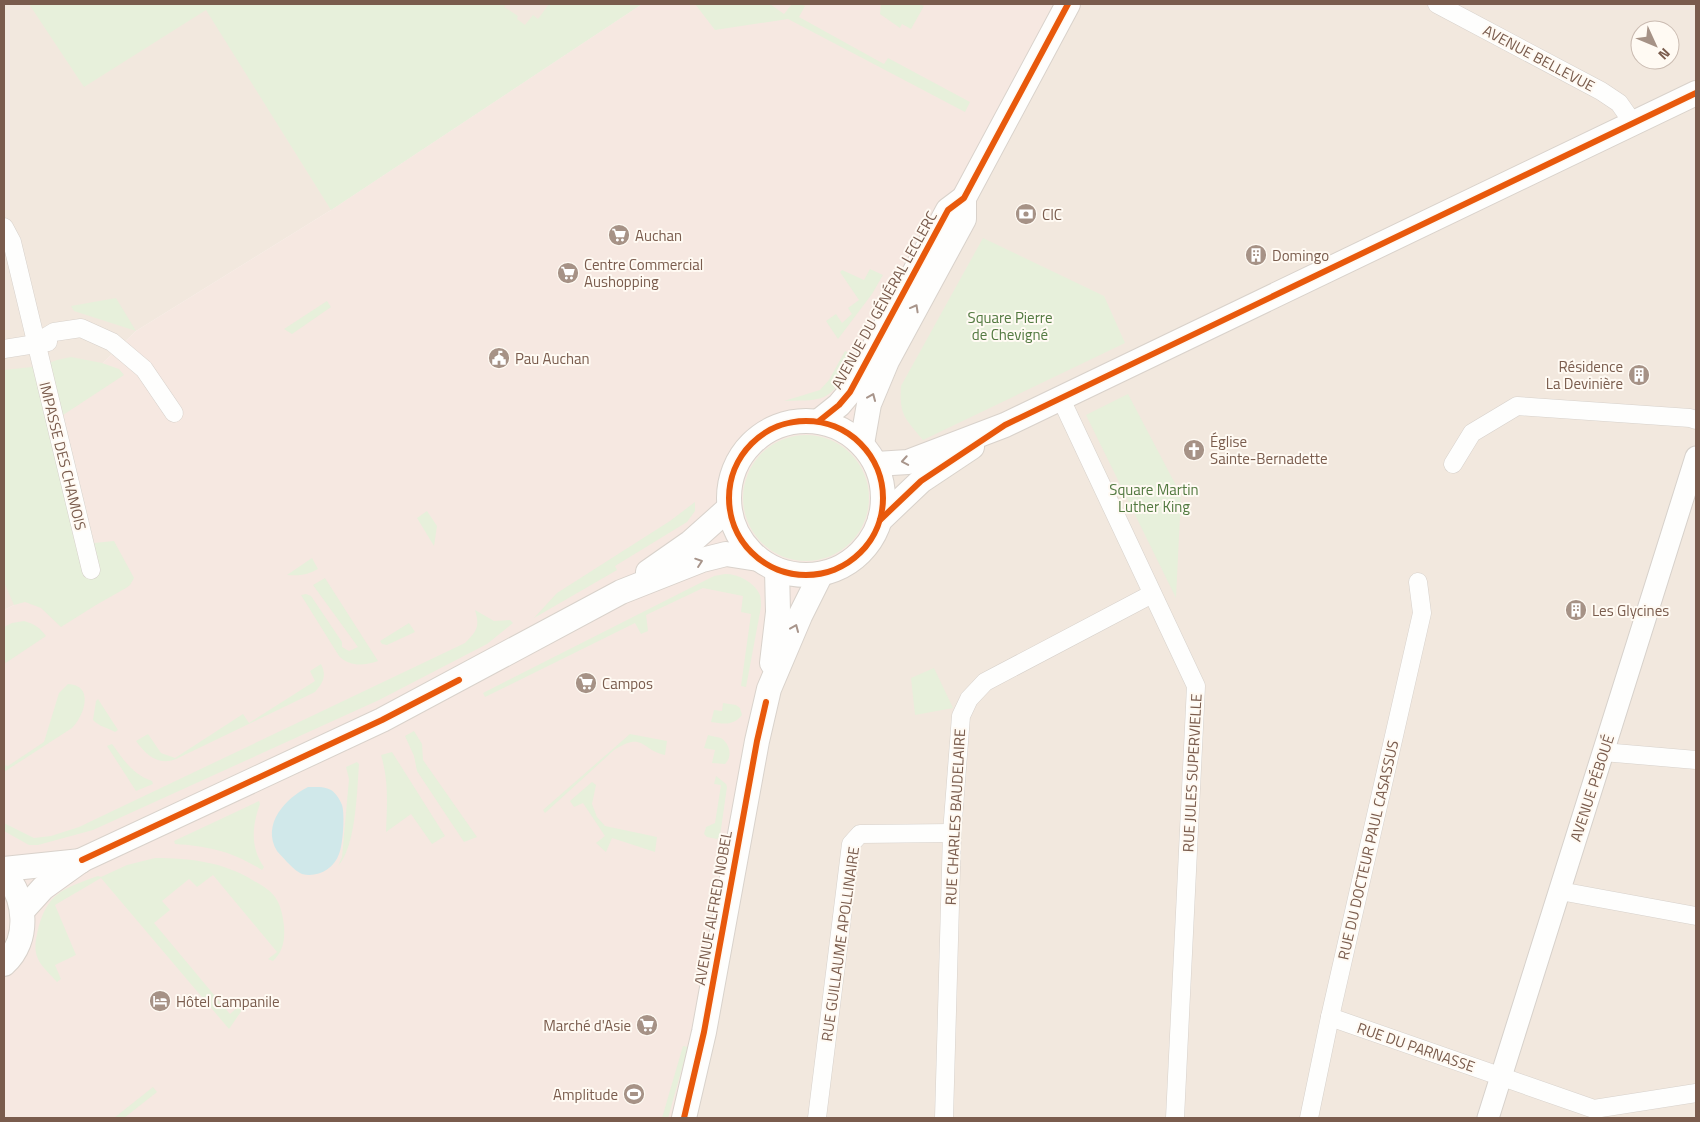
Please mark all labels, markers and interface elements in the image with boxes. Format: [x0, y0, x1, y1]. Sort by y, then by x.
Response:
street label: AVENUE BELLEVUE [1479, 19, 1599, 97]
north arrow [1630, 20, 1680, 70]
text: N [1654, 44, 1676, 65]
bank icon: CIC [1014, 202, 1038, 226]
place label: CIC [1042, 203, 1062, 226]
street label: AVENUE DU GÉNÉRAL LECLERC [825, 207, 943, 393]
supermarket icon: Auchan [607, 223, 631, 247]
place label: Auchan [635, 224, 682, 247]
building icon: Domingo [1244, 243, 1268, 267]
place label: Domingo [1272, 244, 1329, 267]
place label: Centre Commercial Aushopping [584, 253, 703, 293]
supermarket icon: Centre Commercial Aushopping [556, 261, 580, 285]
one-way arrow [909, 304, 919, 313]
park label: Square Pierre de Chevigné [968, 306, 1052, 346]
public building icon: Pau Auchan [487, 346, 511, 370]
place label: Pau Auchan [515, 347, 590, 370]
place label: Résidence La Devinière [1546, 355, 1623, 395]
building icon: Résidence La Devinière [1627, 363, 1651, 387]
street label: IMPASSE DES CHAMOIS [33, 379, 93, 533]
one-way arrow [865, 393, 876, 402]
place label: Église Sainte-Bernadette [1210, 430, 1328, 470]
church icon: Église Sainte-Bernadette [1182, 438, 1206, 462]
one-way arrow [901, 456, 910, 466]
park label: Square Martin Luther King [1109, 478, 1199, 518]
one-way arrow [695, 558, 703, 568]
building icon: Les Glycines [1564, 598, 1588, 622]
place label: Les Glycines [1592, 599, 1669, 622]
one-way arrow [788, 624, 799, 633]
supermarket icon: Campos [574, 671, 598, 695]
place label: Campos [602, 672, 653, 695]
street label: RUE JULES SUPERVIELLE [1176, 693, 1208, 853]
street label: RUE CHARLES BAUDELAIRE [939, 728, 971, 906]
street label: AVENUE PÉBOUÉ [1564, 732, 1620, 844]
street label: RUE DU DOCTEUR PAUL CASASSUS [1332, 738, 1404, 962]
street label: AVENUE ALFRED NOBEL [688, 829, 738, 987]
street label: RUE GUILLAUME APOLLINAIRE [815, 845, 865, 1043]
hotel icon: Hôtel Campanile [148, 989, 172, 1013]
place label: Hôtel Campanile [176, 990, 280, 1013]
supermarket icon: Marché d'Asie [635, 1013, 659, 1037]
place label: Marché d'Asie [543, 1014, 631, 1037]
street label: RUE DU PARNASSE [1354, 1016, 1478, 1078]
sports icon: Amplitude [622, 1082, 646, 1106]
place label: Amplitude [553, 1083, 618, 1106]

